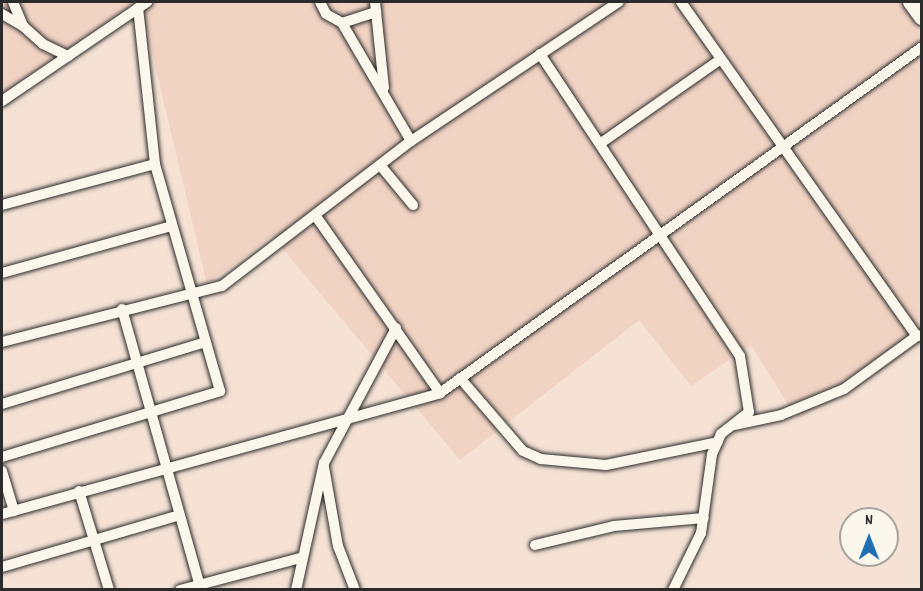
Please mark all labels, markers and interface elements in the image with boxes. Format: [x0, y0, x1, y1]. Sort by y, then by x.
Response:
north arrow [839, 507, 899, 567]
text: N [865, 509, 873, 532]

